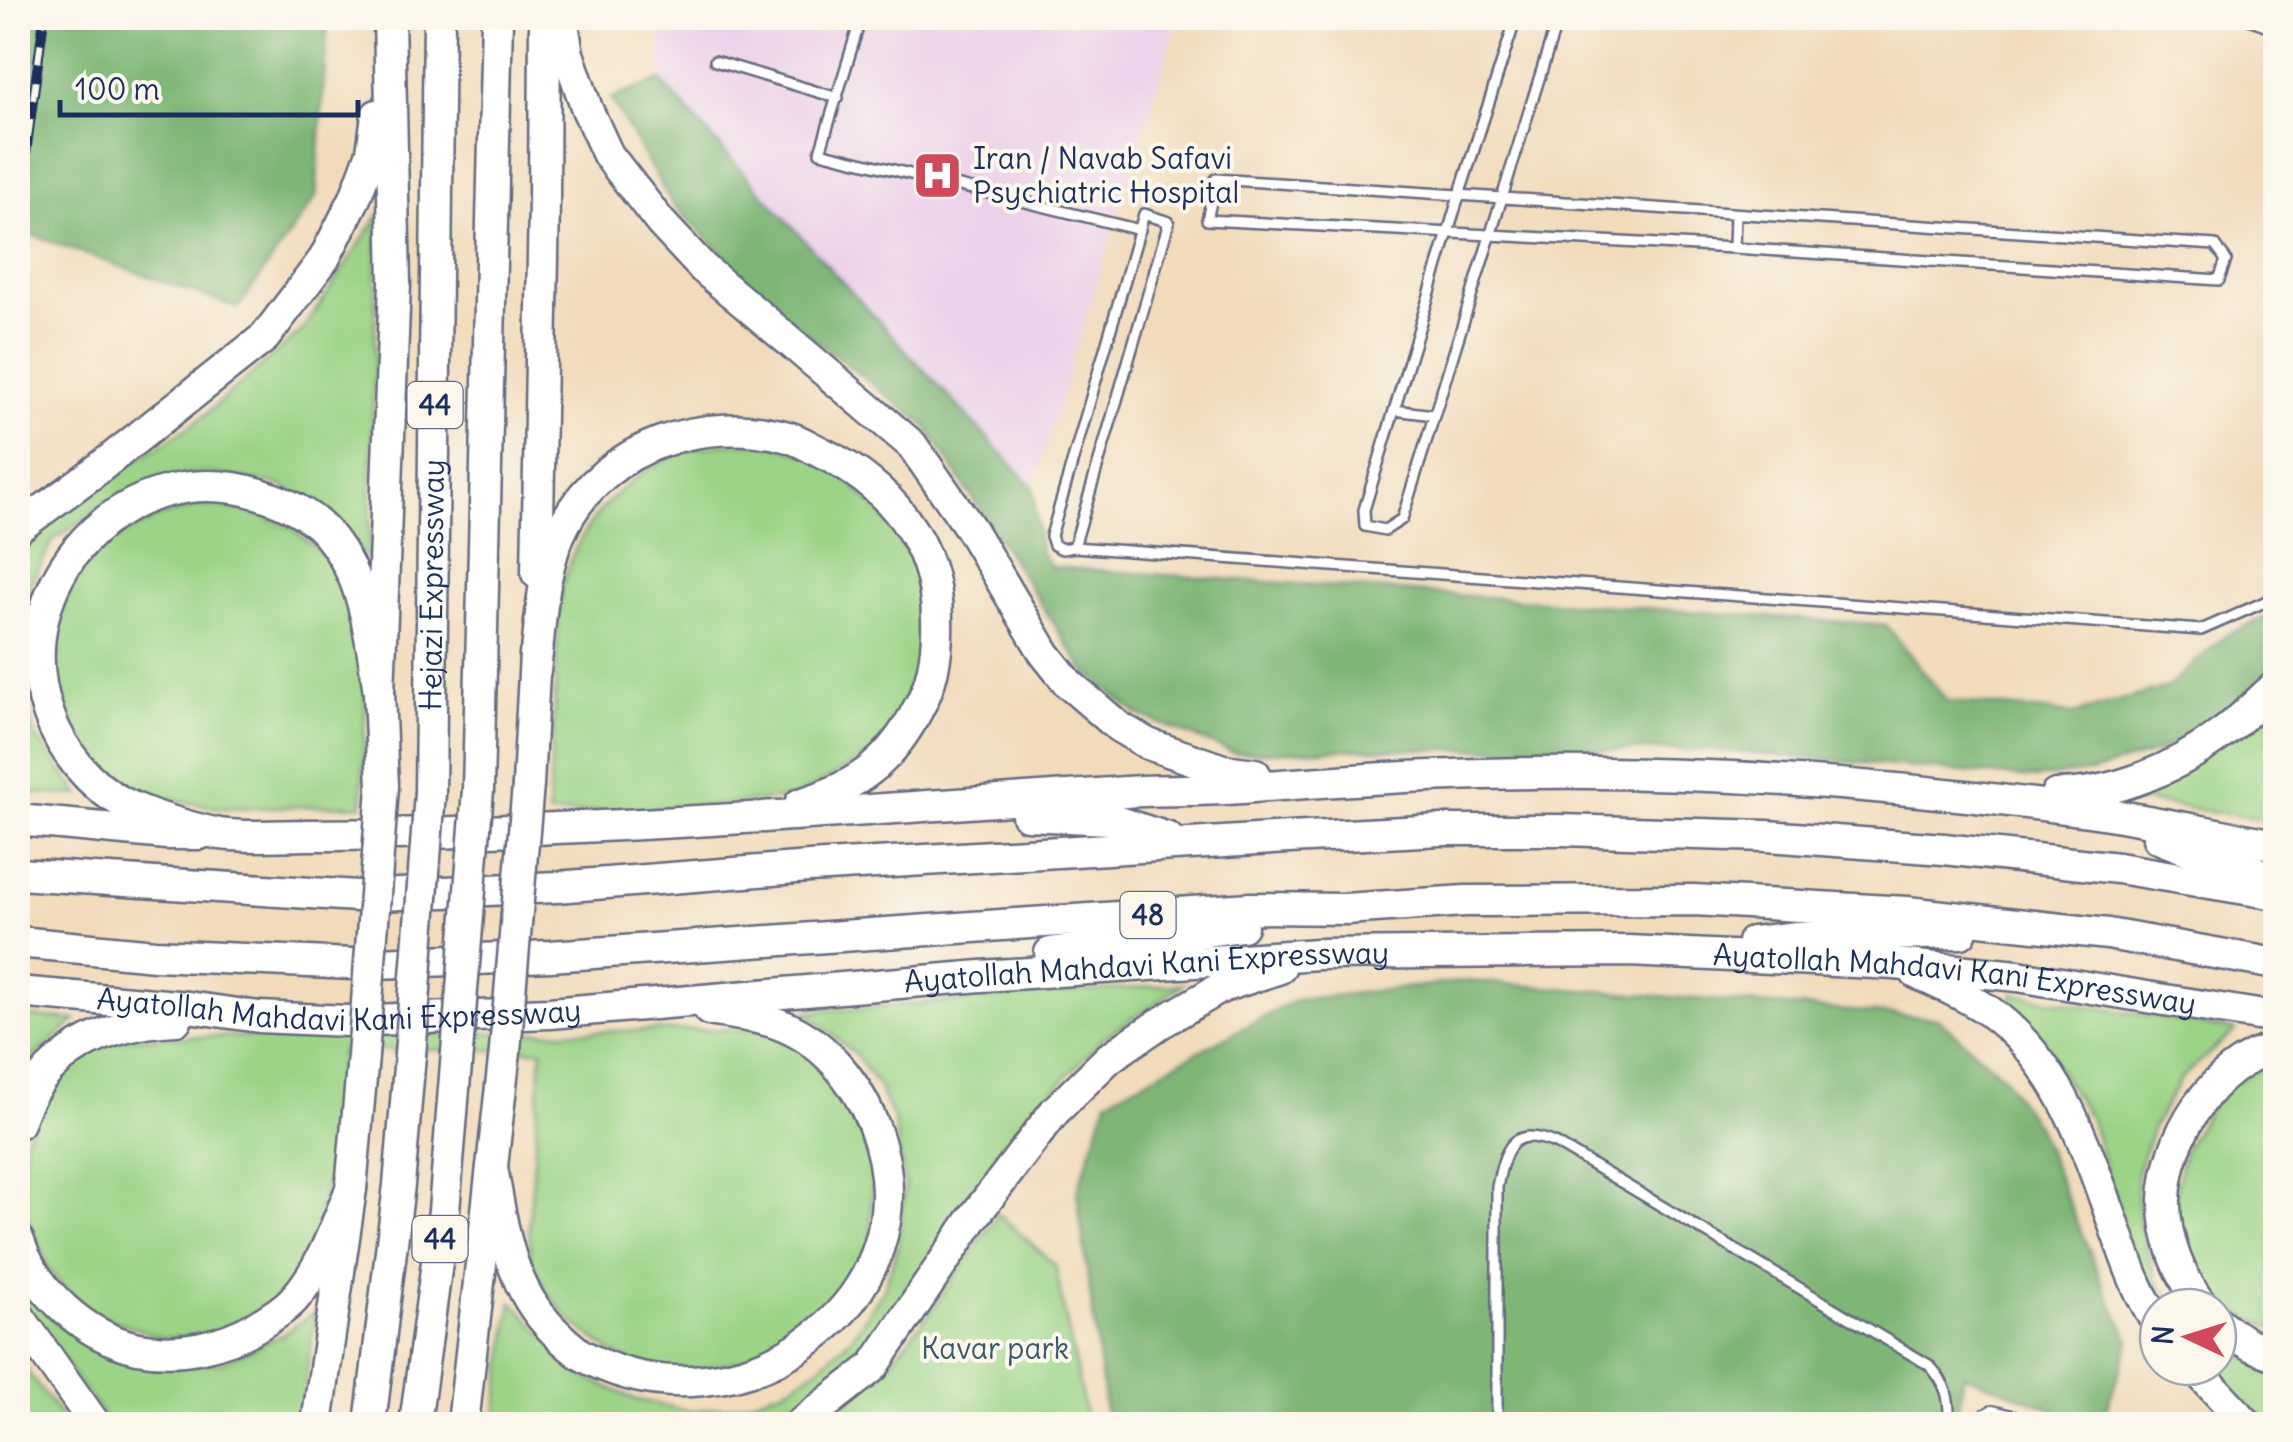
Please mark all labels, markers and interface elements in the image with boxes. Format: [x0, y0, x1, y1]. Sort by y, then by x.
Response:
scale bar [60, 55, 358, 117]
text: 100 m [75, 70, 160, 108]
place label: Iran / Navab Safavi Psychiatric Hospital [973, 139, 1239, 211]
hospital icon: Iran / Navab Safavi Psychiatric Hospital [912, 150, 964, 202]
road number: 44 [408, 382, 462, 428]
street label: Hejazi Expressway [411, 459, 452, 711]
road number: 48 [1120, 892, 1176, 938]
street label: Ayatollah Mahdavi Kani Expressway [902, 933, 1389, 1001]
street label: Ayatollah Mahdavi Kani Expressway [1712, 935, 2199, 1023]
street label: Ayatollah Mahdavi Kani Expressway [95, 979, 583, 1039]
road number: 44 [412, 1216, 468, 1262]
north arrow [2138, 1287, 2238, 1387]
text: N [2144, 1324, 2182, 1346]
park label: Kavar park [921, 1329, 1069, 1367]

